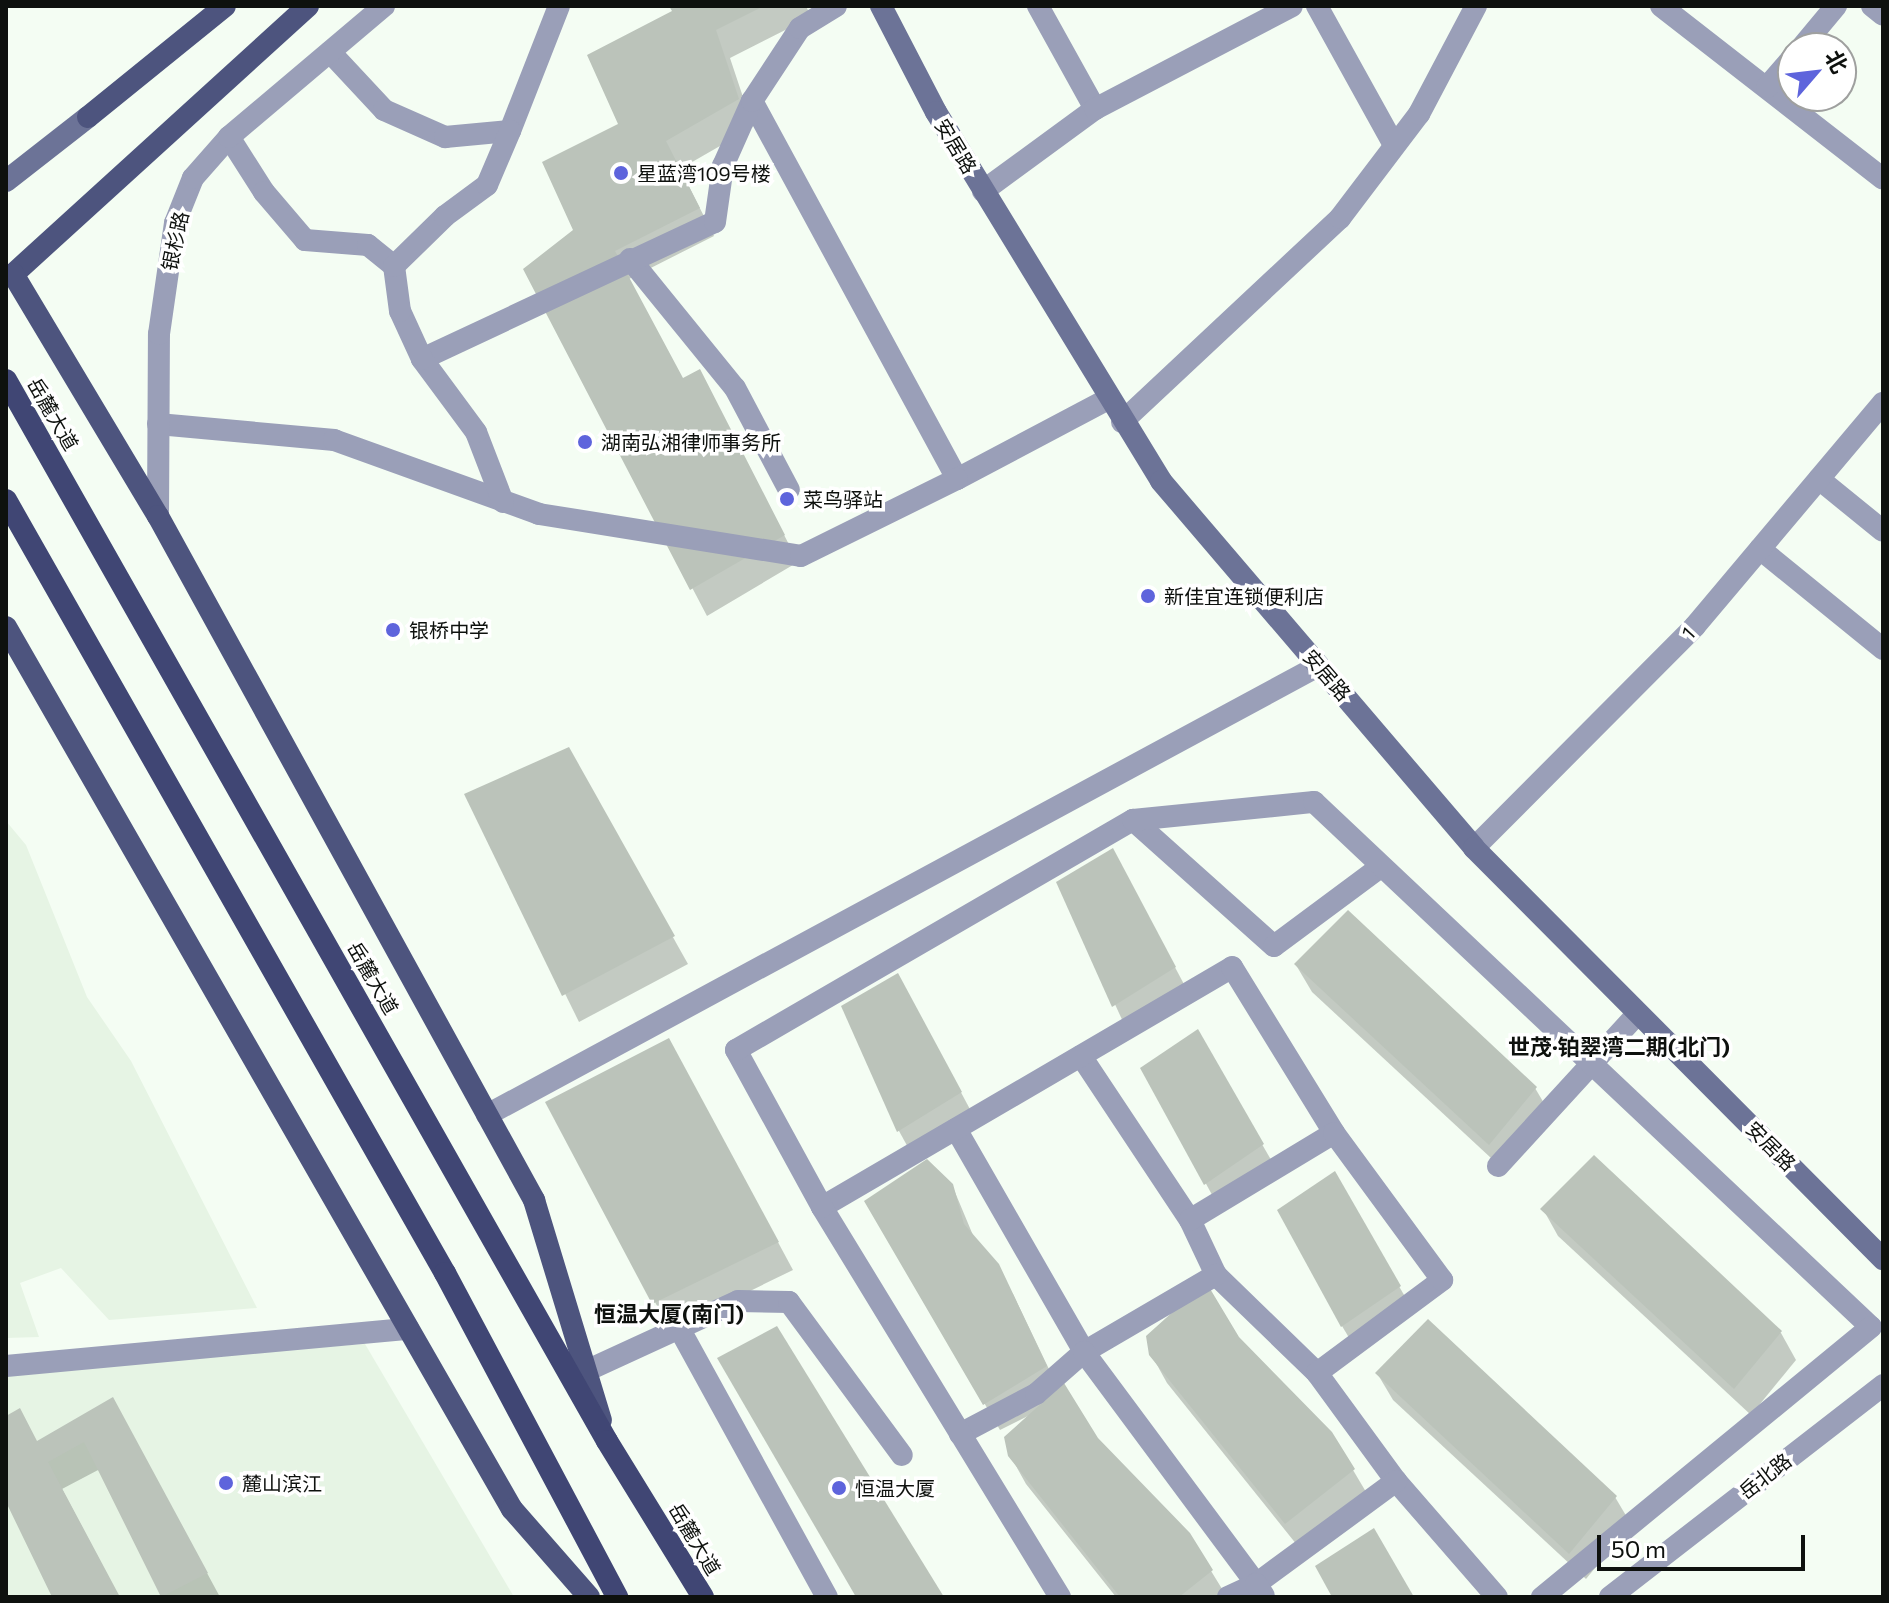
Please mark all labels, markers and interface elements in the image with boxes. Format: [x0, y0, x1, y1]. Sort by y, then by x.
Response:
north arrow [1777, 32, 1857, 112]
text: 北 [1820, 45, 1854, 77]
street label: 安居路 [930, 114, 982, 178]
place label: 星蓝湾109号楼 [637, 161, 771, 185]
marker: 星蓝湾109号楼 [612, 164, 630, 182]
street label: 银杉路 [157, 209, 193, 273]
street label: 岳麓大道 [23, 373, 83, 455]
place label: 湖南弘湘律师事务所 [601, 430, 781, 454]
marker: 湖南弘湘律师事务所 [576, 433, 594, 451]
place label: 菜鸟驿站 [803, 487, 883, 511]
marker: 菜鸟驿站 [778, 490, 796, 508]
place label: 新佳宜连锁便利店 [1164, 584, 1324, 608]
marker: 新佳宜连锁便利店 [1139, 587, 1157, 605]
place label: 银桥中学 [409, 618, 489, 642]
marker: 银桥中学 [384, 621, 402, 639]
street label: 1 [1676, 622, 1700, 644]
street label: 安居路 [1298, 644, 1356, 706]
street label: 岳麓大道 [343, 937, 403, 1019]
district label: 世茂·铂翠湾二期(北门) [1508, 1034, 1730, 1060]
street label: 安居路 [1741, 1116, 1801, 1176]
district label: 恒温大厦(南门) [594, 1301, 744, 1327]
street label: 岳北路 [1734, 1448, 1796, 1504]
place label: 麓山滨江 [242, 1471, 322, 1495]
marker: 麓山滨江 [217, 1474, 235, 1492]
place label: 恒温大厦 [855, 1476, 935, 1500]
marker: 恒温大厦 [830, 1479, 848, 1497]
street label: 岳麓大道 [664, 1499, 726, 1579]
scale bar [1601, 1519, 1809, 1569]
text: 50 m [1611, 1534, 1666, 1563]

